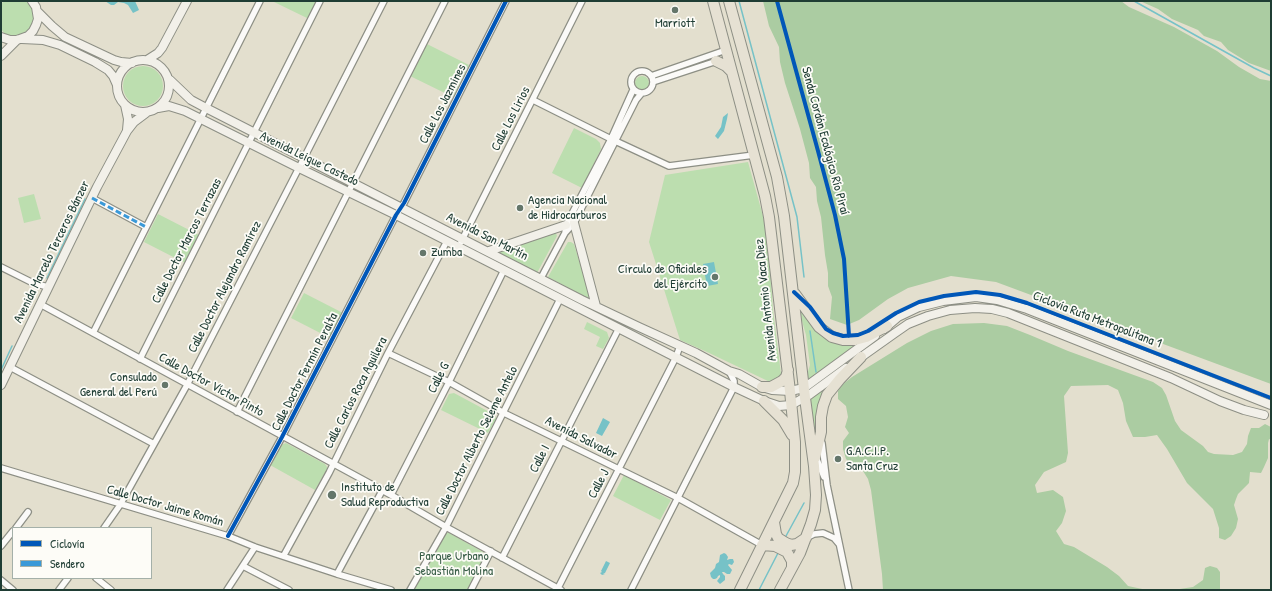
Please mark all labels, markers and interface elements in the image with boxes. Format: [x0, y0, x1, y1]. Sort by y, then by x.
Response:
marker: Marriott [670, 5, 680, 15]
place label: Marriott [655, 16, 695, 32]
street label: Calle Los Jazmines [416, 62, 470, 146]
street label: Senda Cordón Ecológico Río Piraí [798, 65, 852, 217]
street label: Calle Los Lirios [488, 84, 534, 154]
street label: Avenida Leigue Castedo [257, 128, 361, 190]
street label: Calle Doctor Marcos Terrazas [149, 176, 225, 306]
street label: Avenida Marcelo Terceros Bánzer [11, 178, 93, 326]
place label: Agencia Nacional de Hidrocarburos [528, 193, 607, 224]
marker: Agencia Nacional de Hidrocarburos [515, 203, 525, 213]
street label: Avenida San Martín [444, 210, 530, 264]
street label: Calle Doctor Alejandro Ramírez [185, 218, 265, 356]
street label: Avenida Antonio Vaca Diez [752, 238, 780, 362]
place label: Zumba [431, 245, 462, 261]
marker: Zumba [418, 248, 428, 258]
place label: Círculo de Oficiales del Ejército [618, 262, 707, 293]
marker: Círculo de Oficiales del Ejército [710, 272, 720, 282]
street label: Ciclovía Ruta Metropolitana 1 [1030, 288, 1164, 352]
street label: Calle Doctor Fermín Peralta [268, 310, 342, 434]
street label: Calle Carlos Roca Aguilera [321, 335, 391, 451]
street label: Calle Doctor Víctor Pinto [156, 350, 266, 420]
street label: Calle G [425, 360, 453, 396]
street label: Calle Doctor Alberto Seleme Antelo [432, 364, 522, 518]
place label: Consulado General del Perú [80, 370, 157, 401]
marker: Consulado General del Perú [160, 380, 170, 390]
street label: Avenida Salvador [542, 413, 620, 463]
street label: Calle I [526, 443, 554, 475]
place label: G.A.C.I.P. Santa Cruz [846, 444, 898, 475]
marker: G.A.C.I.P. Santa Cruz [833, 454, 843, 464]
street label: Calle J [585, 467, 613, 501]
place label: Instituto de Salud Reproductiva [341, 480, 429, 511]
street label: Calle Doctor Jaime Román [105, 482, 225, 530]
marker: Instituto de Salud Reproductiva [326, 489, 338, 501]
legend [12, 527, 152, 579]
text: Ciclovía [50, 535, 84, 552]
park label: Parque Urbano Sebastián Molina [415, 549, 493, 580]
text: Sendero [50, 555, 85, 572]

